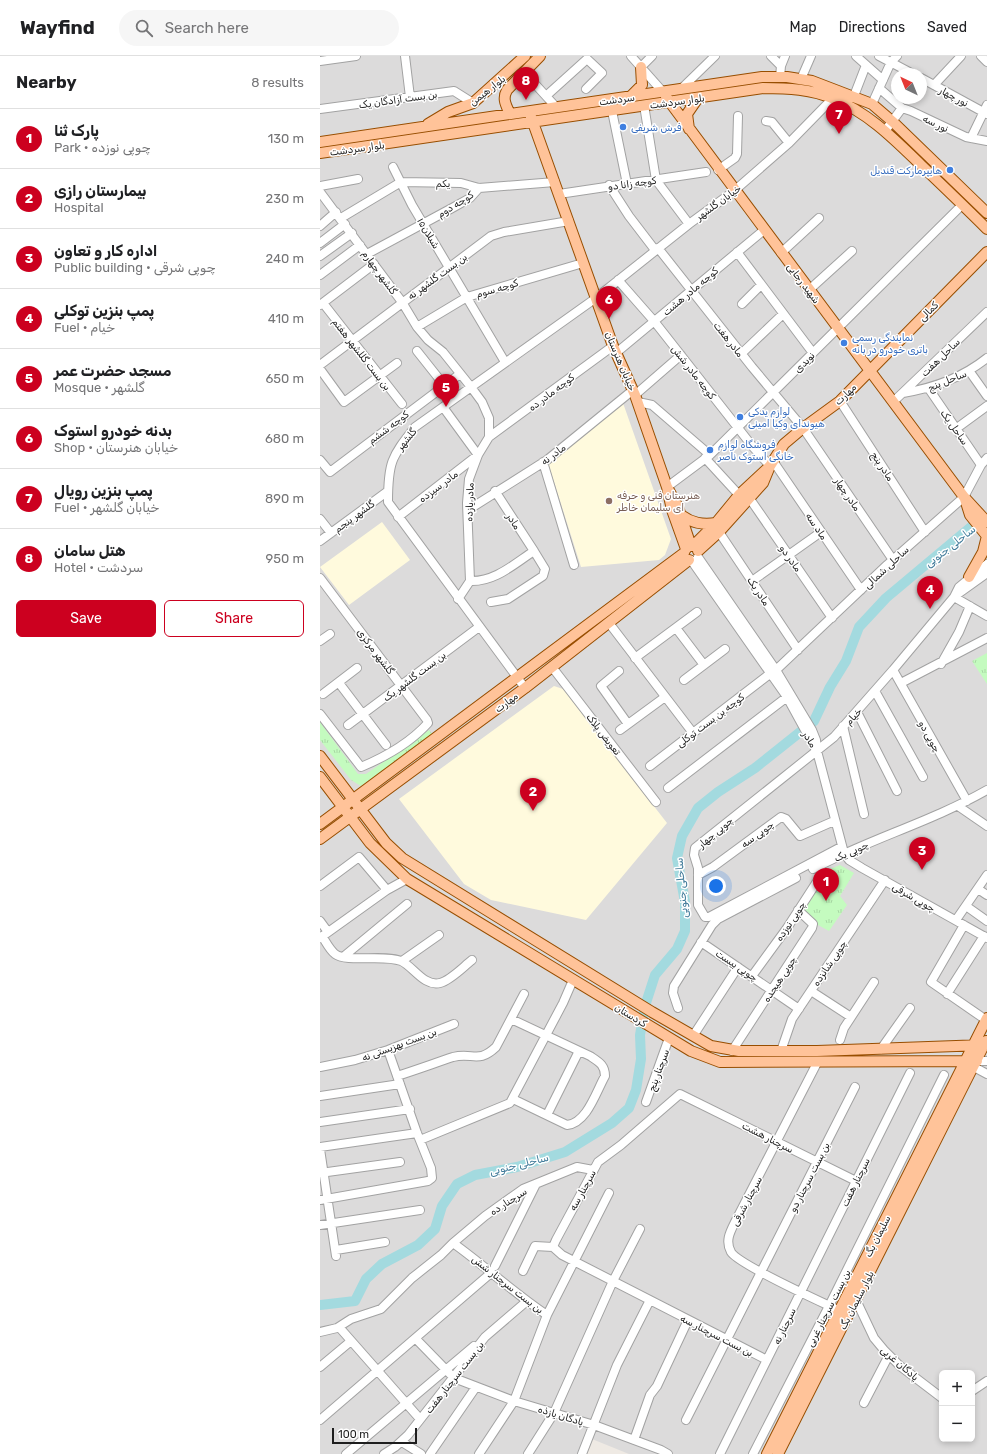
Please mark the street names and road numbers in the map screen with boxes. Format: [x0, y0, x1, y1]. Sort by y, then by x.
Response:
street label: بلوار هیمن [467, 73, 508, 109]
street label: نور چهار [936, 84, 970, 110]
street label: بن بست آزادگان یک [358, 89, 438, 111]
street label: سردشت [599, 92, 636, 108]
street label: بلوار سردشت [649, 92, 705, 112]
street label: نور سه [921, 113, 950, 135]
street label: بلوار سردشت [329, 139, 385, 159]
street label: کوچه زانا دو [607, 175, 658, 193]
street label: یکم [436, 178, 451, 190]
street label: خیابان گلشهر [693, 182, 744, 224]
street label: کوچه دوم [435, 189, 476, 221]
street label: شیلان۱۵ [414, 216, 442, 251]
street label: گلشهر چهارم [359, 248, 399, 297]
street label: بن بست گلشهر نه [405, 251, 470, 303]
street label: شهید رجایی [784, 261, 822, 306]
street label: کوچه مادر هشت [660, 265, 721, 319]
street label: کوچه سوم [475, 277, 520, 301]
street label: کمالی [916, 299, 941, 324]
street label: بن بست گللشهر هفتم [329, 316, 393, 393]
street label: مادر هفت [711, 320, 746, 360]
street label: خیابان هنرستان [602, 330, 638, 393]
street label: ساحل هفت [919, 336, 963, 379]
street label: کوچه مادر شش [668, 343, 718, 402]
street label: نویدی [792, 350, 818, 376]
street label: ساحل پنج [926, 368, 969, 395]
street label: کوچه مادر ده [526, 371, 577, 414]
street label: مهارت [832, 381, 859, 408]
street label: کوچه ششم [366, 408, 412, 447]
street label: ساحل یک [938, 408, 971, 448]
street label: گلشهر [394, 426, 420, 454]
street label: مادر نه [539, 441, 569, 468]
street label: مادر پنج [867, 450, 896, 484]
street label: مادر سیزده [417, 468, 461, 505]
street label: مادر چهار [831, 475, 863, 514]
street label: مادر یازده [463, 482, 477, 522]
street label: گلشهر پنجم [332, 498, 378, 536]
street label: مادر [503, 510, 523, 532]
street label: ماد سه [803, 511, 830, 543]
street label: مادر دو [777, 543, 804, 575]
street label: ساحلی شمالی [862, 544, 912, 592]
street label: مادر یک [744, 575, 772, 609]
street label: گلشهر مرکزی [354, 627, 396, 677]
street label: بن بست گلشهر یک [381, 649, 448, 704]
street label: مهارت [493, 690, 521, 715]
street label: کوچه بن بست توکلی [674, 691, 747, 750]
street label: خیام [843, 706, 865, 728]
street label: تعویض پلاک [582, 711, 623, 759]
street label: چوپی دو [915, 719, 943, 755]
street label: مادر [799, 728, 819, 750]
street label: چوپی چهار [695, 815, 736, 852]
street label: چوپی سه [739, 819, 777, 851]
street label: چوپی یک [832, 839, 871, 866]
street label: چوپی شرقی [889, 881, 937, 916]
street label: چوپی نوزده [773, 899, 809, 944]
street label: چوپی شانزده [810, 939, 850, 989]
street label: چوپی بیست [713, 947, 760, 985]
street label: چوپی هیجده [761, 954, 800, 1005]
street label: کردستان [612, 1002, 649, 1030]
street label: بن بست بهزیستی نه [360, 1026, 438, 1064]
street label: سرچنار پنج [646, 1048, 673, 1093]
street label: سرچنار هشت [740, 1120, 795, 1156]
street label: بن بست سرچنار دو [787, 1140, 833, 1214]
street label: سرچنار هفت [839, 1156, 873, 1209]
street label: سرچنار سه [567, 1168, 599, 1213]
street label: سرچنار شرقی [729, 1174, 765, 1229]
street label: سرچنار ده [488, 1185, 529, 1218]
street label: سلیمان بگ [862, 1214, 894, 1259]
street label: بن بست سرچنار شش [469, 1253, 546, 1316]
street label: بن بست سرچنار غربی [804, 1268, 854, 1349]
street label: بلوار سلیمان بگ [837, 1269, 877, 1332]
street label: سرچنار نه [771, 1306, 799, 1347]
street label: بن بست سرچنار سه [678, 1312, 755, 1359]
street label: بن بست سرچنار هفت [423, 1339, 487, 1416]
street label: پادگان غربی [877, 1344, 921, 1385]
street label: پادگان یازذه [536, 1403, 585, 1430]

